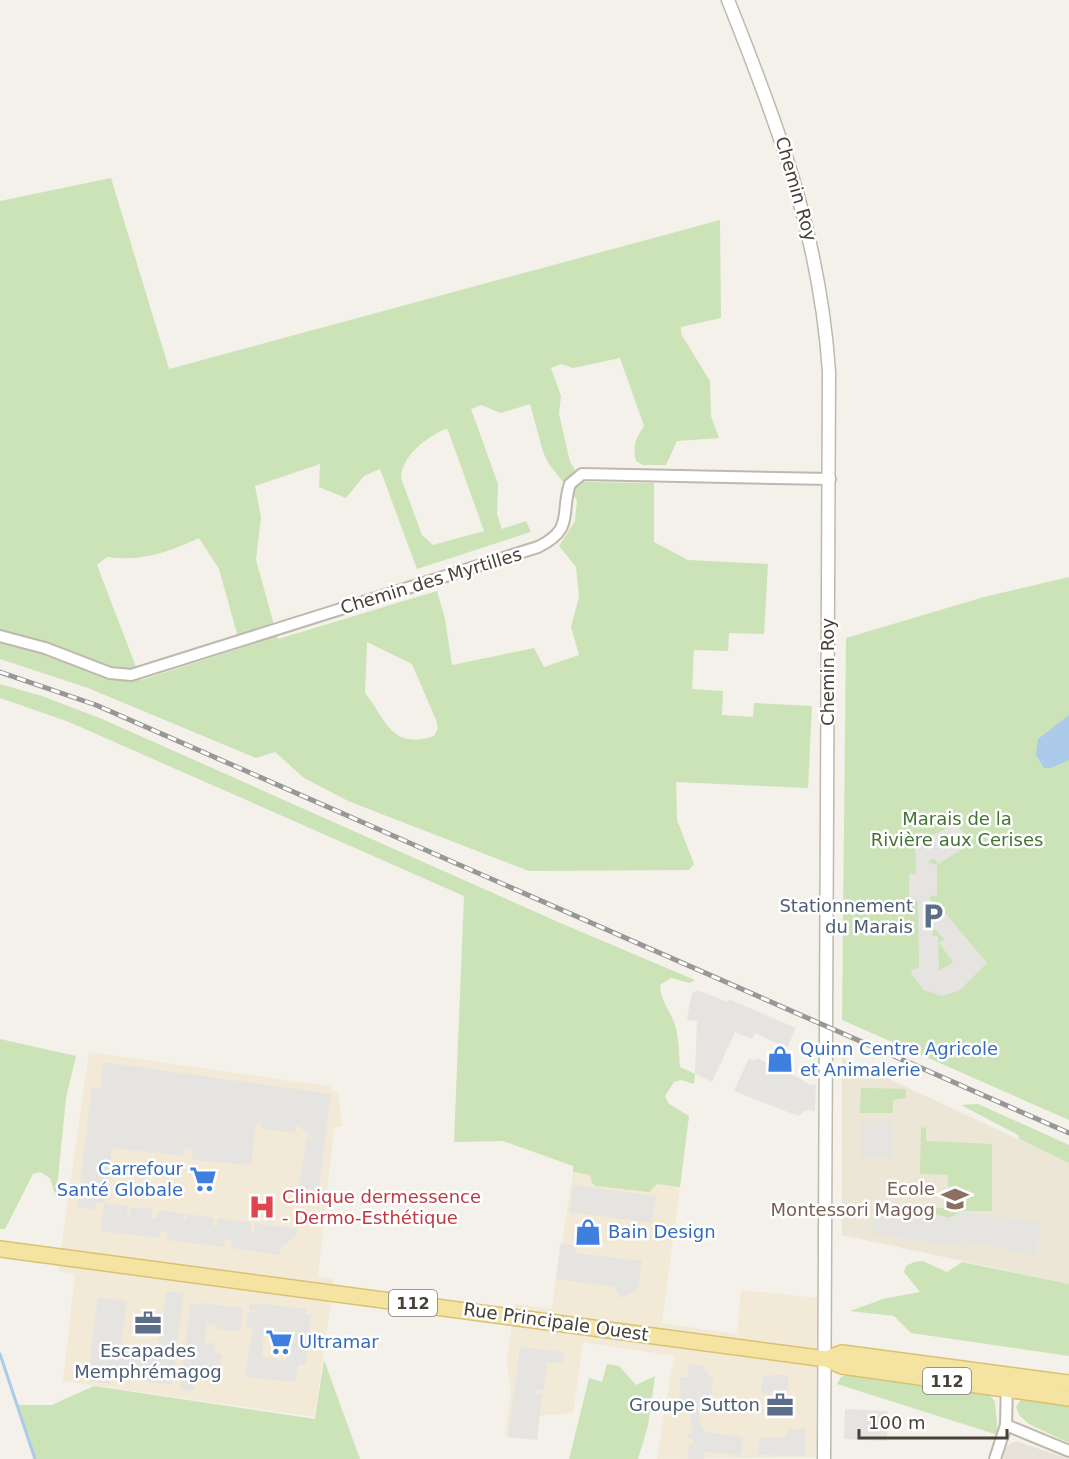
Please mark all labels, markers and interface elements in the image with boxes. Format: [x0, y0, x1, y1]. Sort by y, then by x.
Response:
street label: Chemin Roy [771, 134, 822, 244]
street label: Chemin des Myrtilles [338, 543, 524, 618]
street label: Chemin Roy [817, 618, 838, 726]
park label: Marais de la Rivière aux Cerises [871, 808, 1043, 850]
place label: Stationnement du Marais [779, 895, 913, 937]
parking icon: Stationnement du Marais [918, 901, 948, 931]
place label: Quinn Centre Agricole et Animalerie [800, 1038, 998, 1080]
shop icon: Quinn Centre Agricole et Animalerie [765, 1044, 795, 1074]
place label: Carrefour Santé Globale [57, 1158, 184, 1200]
supermarket icon: Carrefour Santé Globale [188, 1164, 218, 1194]
place label: Ecole Montessori Magog [771, 1178, 935, 1220]
school or university icon: Ecole Montessori Magog [940, 1184, 970, 1214]
place label: Clinique dermessence - Dermo-Esthétique [282, 1186, 481, 1228]
hospital icon: Clinique dermessence - Dermo-Esthétique [247, 1192, 277, 1222]
shop icon: Bain Design [573, 1217, 603, 1247]
place label: Bain Design [608, 1221, 716, 1242]
road number: 112 [389, 1290, 437, 1316]
street label: Rue Principale Ouest [462, 1298, 650, 1345]
office icon: Escapades Memphrémagog [133, 1308, 163, 1338]
supermarket icon: Ultramar [264, 1327, 294, 1357]
place label: Ultramar [299, 1331, 379, 1352]
place label: Escapades Memphrémagog [74, 1340, 222, 1382]
road number: 112 [923, 1368, 971, 1394]
office icon: Groupe Sutton [765, 1390, 795, 1420]
place label: Groupe Sutton [629, 1394, 760, 1415]
scale bar [859, 1402, 1008, 1440]
text: 100 m [868, 1412, 926, 1433]

